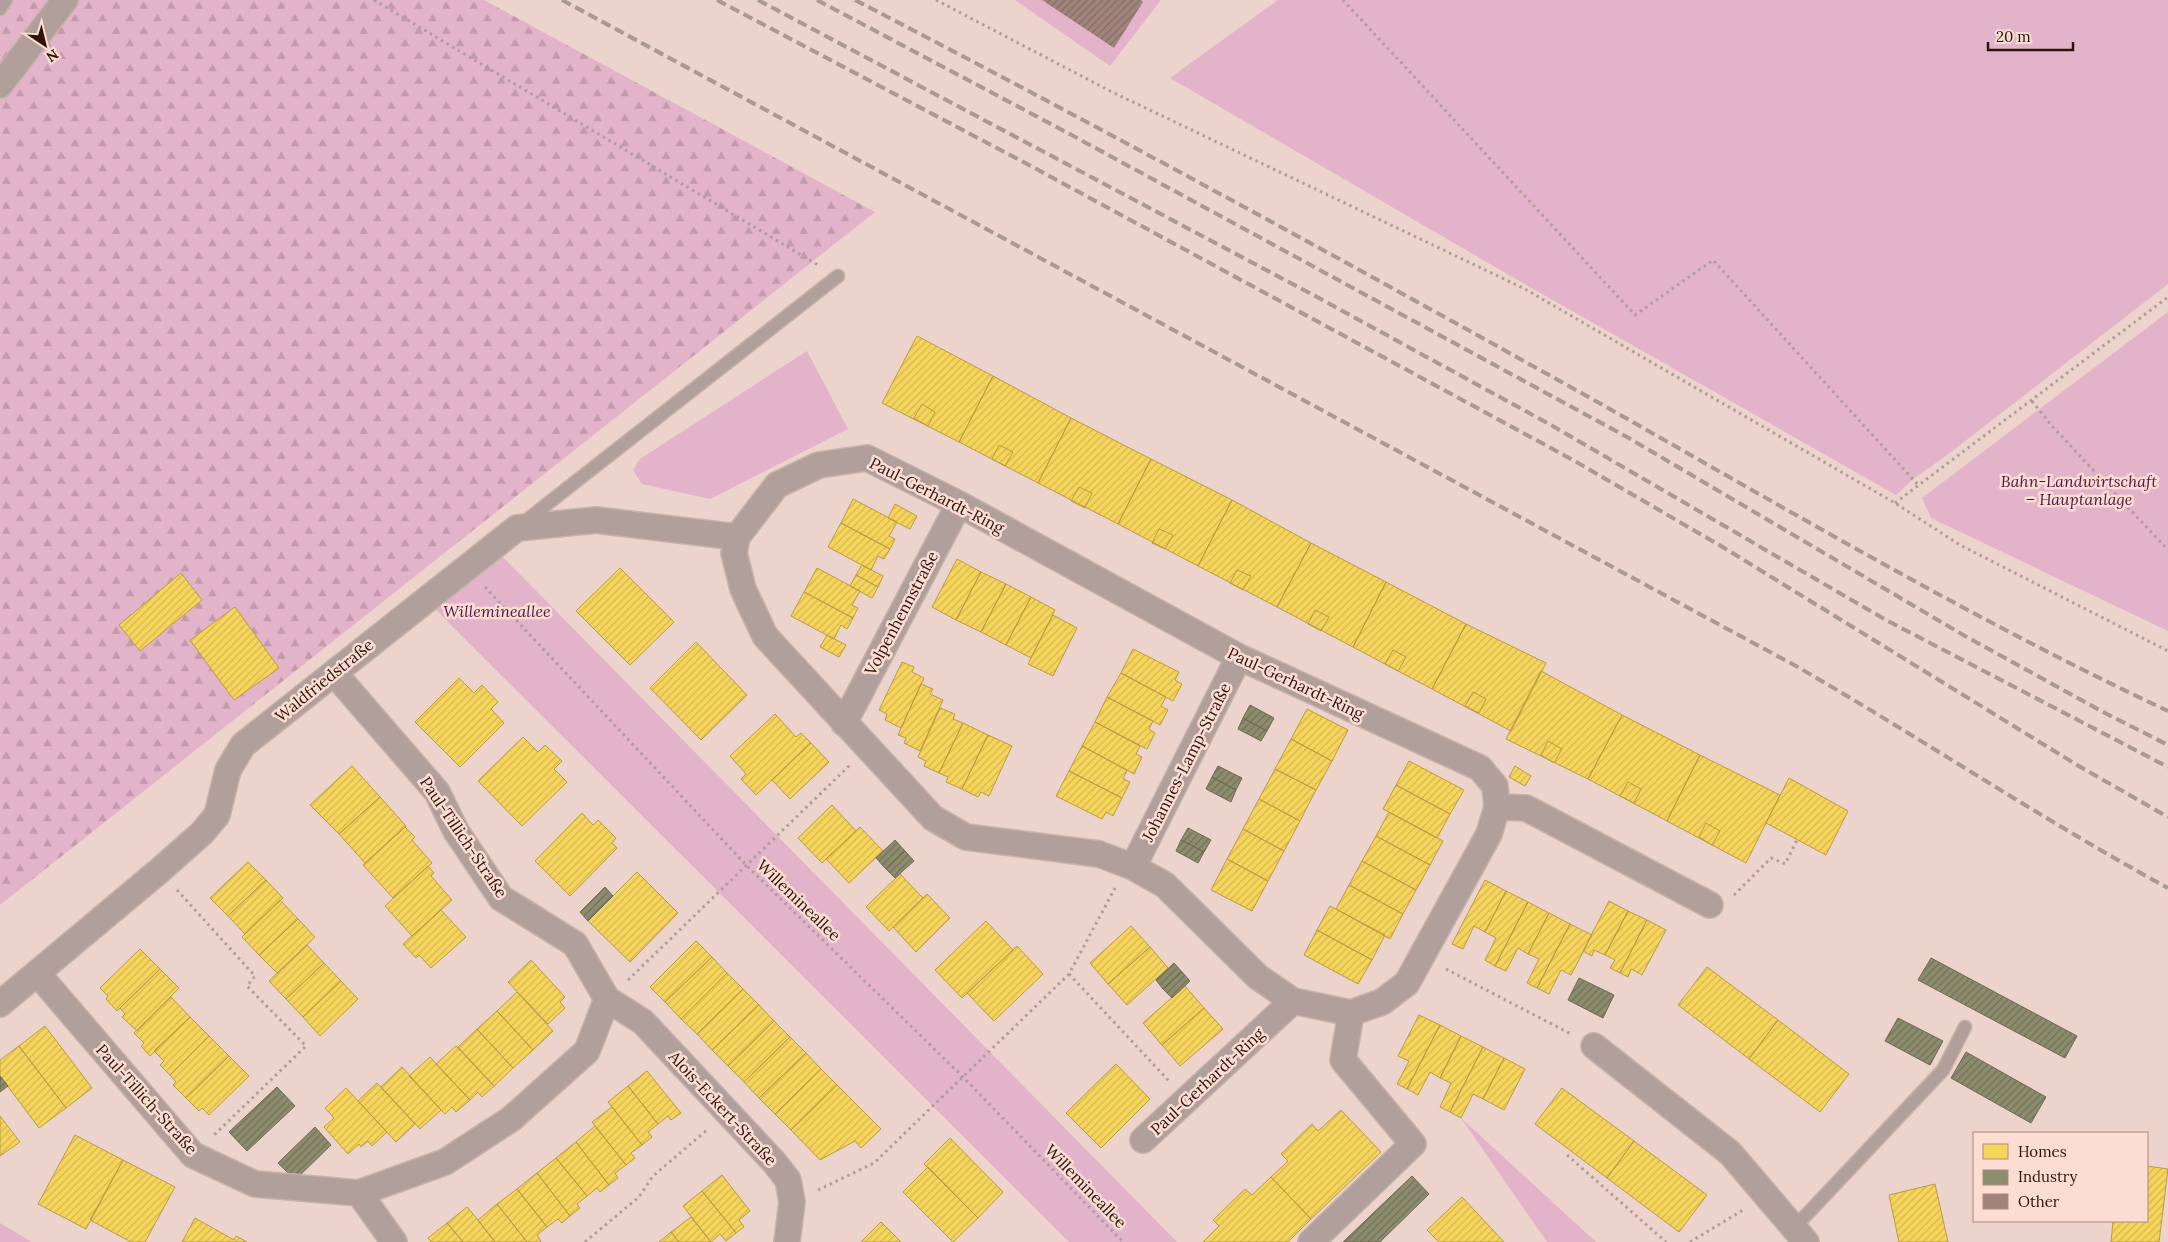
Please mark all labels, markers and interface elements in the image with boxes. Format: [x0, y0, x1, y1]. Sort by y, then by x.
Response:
north arrow [20, 20, 70, 70]
scale bar [1988, 20, 2073, 52]
text: 20 m [1996, 27, 2031, 46]
text: N [43, 45, 62, 66]
street label: Paul-Gerhardt-Ring [866, 452, 1009, 538]
park label: Bahn-Landwirtschaft – Hauptanlage [2001, 471, 2157, 509]
street label: Volpenhennstraße [859, 547, 942, 679]
park label: Willemineallee [443, 601, 551, 621]
street label: Waldfriedstraße [271, 634, 377, 726]
street label: Paul-Gerhardt-Ring [1225, 643, 1368, 724]
street label: Johannes-Lamp-Straße [1137, 679, 1235, 846]
street label: Paul-Tillich-Straße [416, 773, 512, 902]
street label: Willemineallee [753, 855, 845, 945]
street label: Paul-Gerhardt-Ring [1146, 1022, 1269, 1139]
street label: Paul-Tillich-Straße [92, 1040, 202, 1159]
street label: Alois-Eckert-Straße [664, 1046, 782, 1170]
legend [1973, 1132, 2148, 1222]
street label: Willemineallee [1041, 1140, 1131, 1232]
text: Homes [2018, 1142, 2067, 1161]
text: Industry [2018, 1167, 2077, 1186]
text: Other [2018, 1192, 2060, 1211]

